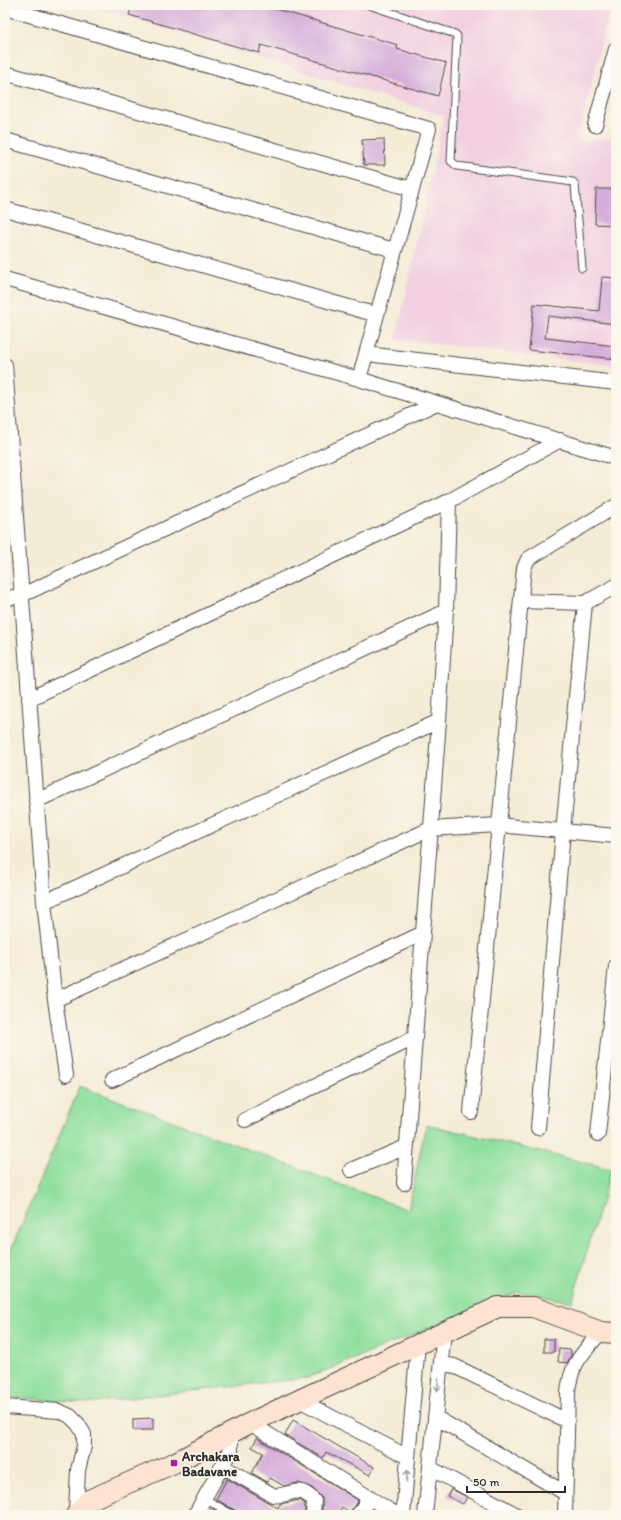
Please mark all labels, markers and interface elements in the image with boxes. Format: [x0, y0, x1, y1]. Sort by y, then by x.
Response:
one-way arrow [435, 1378, 442, 1391]
place label: Archakara Badavane [181, 1449, 240, 1479]
marker: Archakara Badavane [169, 1458, 179, 1468]
scale bar [467, 1468, 565, 1494]
one-way arrow [403, 1470, 410, 1483]
text: 50 m [473, 1475, 499, 1489]

